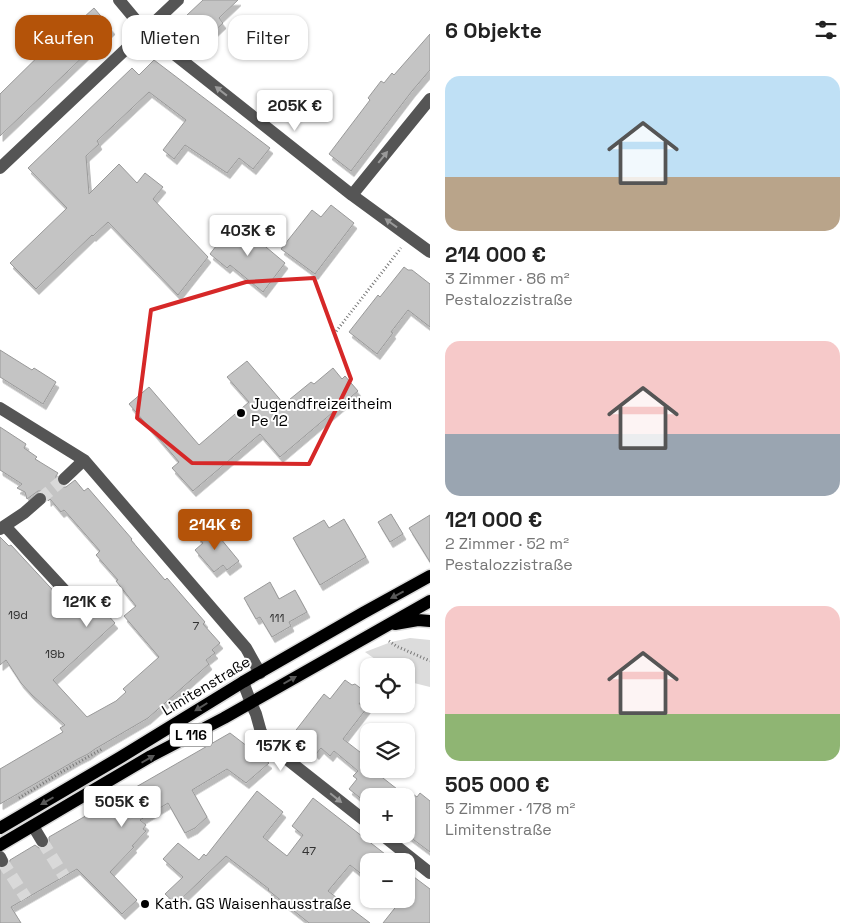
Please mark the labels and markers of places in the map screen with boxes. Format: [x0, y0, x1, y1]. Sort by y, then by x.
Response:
pin: 205K € [254, 90, 336, 132]
pin: 403K € [207, 214, 289, 257]
place label: Jugendfreizeitheim Pe 12 [251, 394, 392, 430]
marker: Jugendfreizeitheim Pe 12 [235, 407, 247, 419]
pin: 214K € [174, 508, 256, 551]
pin: 121K € [46, 586, 128, 628]
pin: 157K € [240, 730, 322, 772]
pin: 505K € [81, 786, 163, 828]
place label: Kath. GS Waisenhausstraße [155, 894, 351, 913]
marker: Kath. GS Waisenhausstraße [139, 898, 151, 910]

